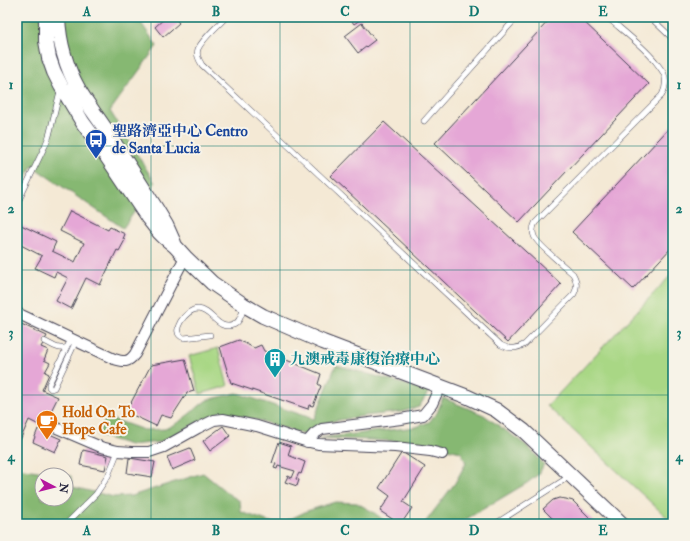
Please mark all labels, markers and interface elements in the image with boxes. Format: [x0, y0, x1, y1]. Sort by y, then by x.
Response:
text: A [82, 4, 92, 20]
text: B [212, 4, 220, 20]
text: C [340, 4, 350, 20]
text: D [469, 4, 480, 20]
text: E [598, 4, 608, 20]
text: 1 [9, 77, 14, 93]
text: 1 [677, 77, 682, 93]
place label: 聖路濟亞中心 Centro de Santa Lucia [112, 122, 248, 158]
bus stop icon: 聖路濟亞中心 Centro de Santa Lucia [83, 127, 109, 160]
text: 2 [8, 201, 15, 217]
text: 2 [676, 201, 683, 217]
text: 3 [9, 325, 14, 341]
text: 3 [677, 325, 682, 341]
building icon: 九澳戒毒康復治療中心 [262, 346, 288, 379]
place label: 九澳戒毒康復治療中心 [290, 350, 440, 369]
place label: Hold On To Hope Cafe [62, 403, 136, 440]
cafe icon: Hold On To Hope Cafe [34, 408, 60, 441]
text: 4 [6, 449, 15, 465]
text: 4 [674, 449, 683, 465]
north arrow [34, 467, 74, 507]
text: N [56, 481, 71, 495]
text: A [82, 523, 92, 539]
text: B [212, 523, 220, 539]
text: C [340, 523, 350, 539]
text: D [469, 523, 480, 539]
text: E [598, 523, 608, 539]

